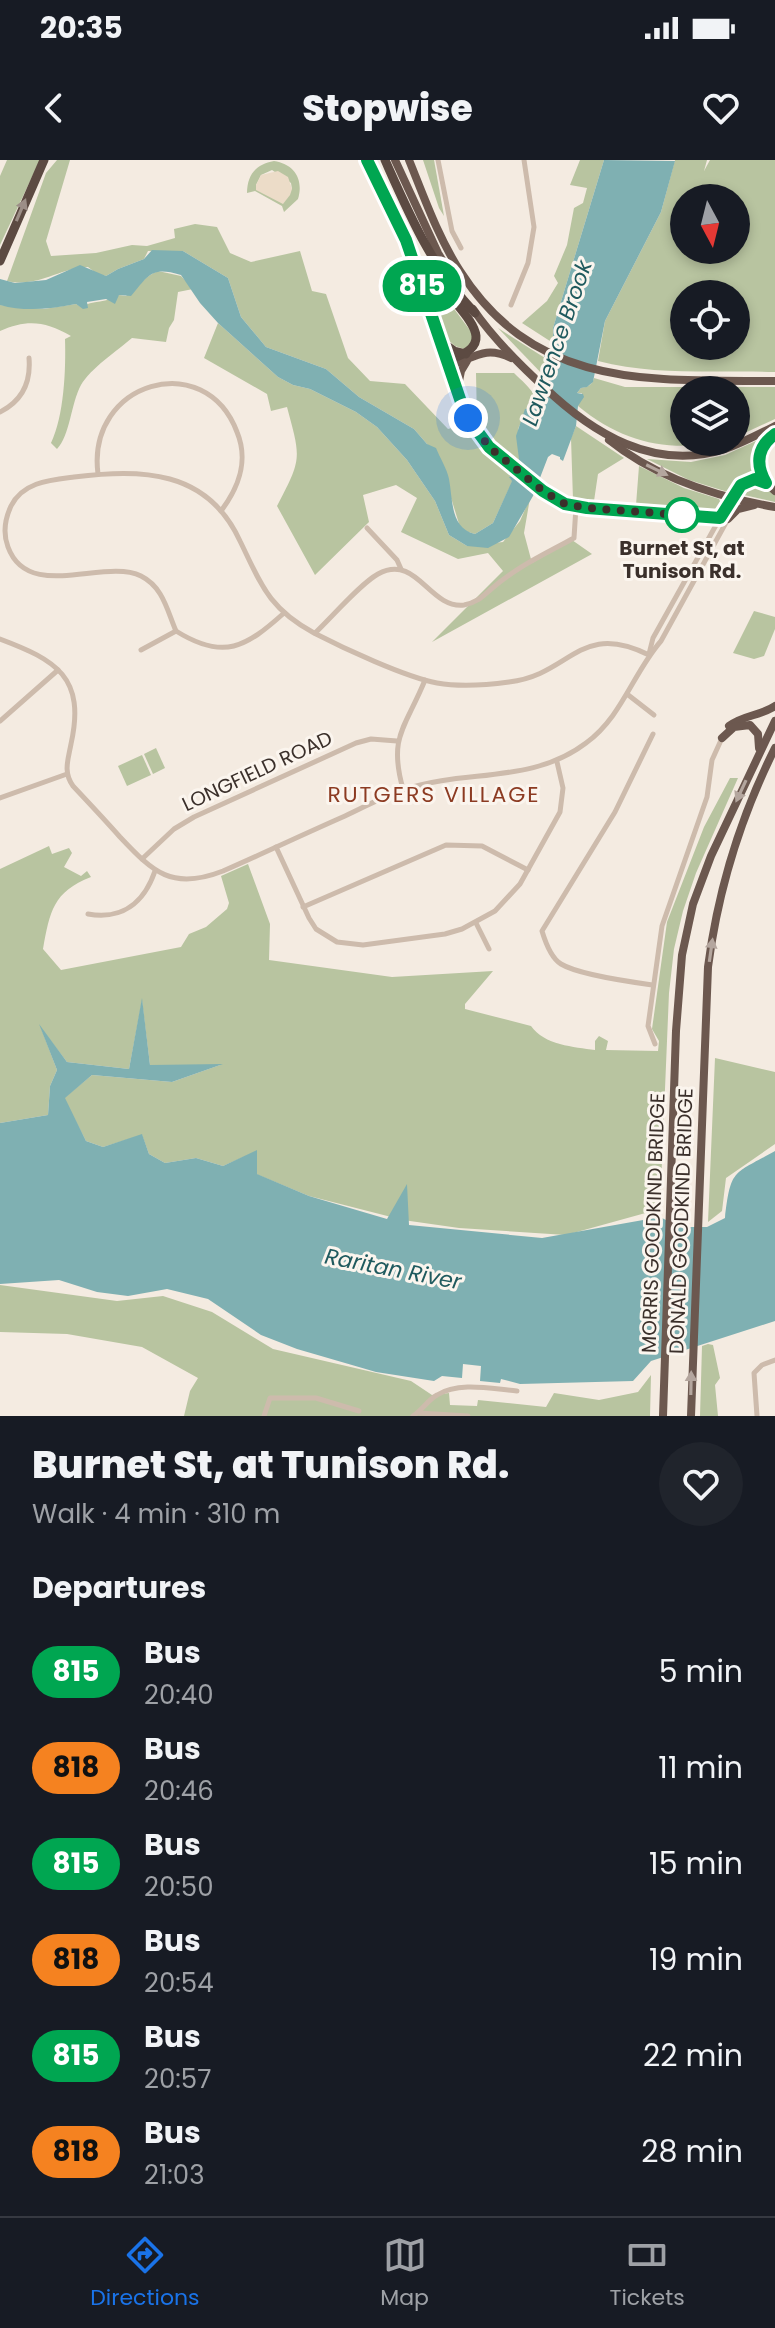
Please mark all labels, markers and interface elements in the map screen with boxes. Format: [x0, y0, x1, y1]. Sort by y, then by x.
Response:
text: 20:35 [40, 6, 123, 49]
text: Stopwise [302, 83, 473, 134]
icon: back [32, 86, 76, 130]
icon: heart [699, 86, 743, 130]
north arrow [670, 184, 750, 264]
map controls [670, 184, 750, 456]
one-way arrow [15, 198, 28, 222]
water label: Lawrence Brook [514, 255, 600, 430]
line badge: 815 [376, 260, 468, 312]
text: 815 [399, 266, 445, 305]
button: locate [670, 280, 750, 360]
button: layers [670, 376, 750, 456]
your location [448, 398, 488, 438]
one-way arrow [646, 463, 669, 477]
marker: Burnet St, at Tunison Rd. [665, 498, 699, 532]
place label: Burnet St, at Tunison Rd. [619, 534, 745, 585]
street label: LONGFIELD ROAD [177, 724, 337, 818]
district label: RUTGERS VILLAGE [327, 779, 541, 810]
one-way arrow [734, 779, 748, 802]
one-way arrow [705, 937, 718, 962]
street label: DONALD GOODKIND BRIDGE [662, 1087, 700, 1355]
street label: MORRIS GOODKIND BRIDGE [634, 1093, 672, 1353]
water label: Raritan River [322, 1241, 465, 1298]
one-way arrow [685, 1370, 698, 1395]
text: Burnet St, at Tunison Rd. [32, 1438, 509, 1491]
button: heart [659, 1442, 743, 1526]
text: Walk · 4 min · 310 m [32, 1496, 280, 1532]
text: Departures [32, 1566, 206, 1609]
text: Bus [144, 1631, 201, 1674]
text: 5 min [659, 1650, 743, 1693]
text: 815 [53, 1652, 99, 1691]
text: 20:40 [144, 1677, 214, 1713]
text: Bus [144, 1727, 201, 1770]
text: 11 min [658, 1746, 743, 1789]
text: 818 [53, 1748, 99, 1787]
text: 20:46 [144, 1773, 214, 1809]
text: Bus [144, 1823, 201, 1866]
text: 15 min [649, 1842, 743, 1885]
text: 815 [53, 1844, 99, 1883]
text: 20:50 [144, 1869, 213, 1905]
text: Bus [144, 1919, 201, 1962]
text: 19 min [649, 1938, 743, 1981]
text: 818 [53, 1940, 99, 1979]
text: 20:54 [144, 1965, 214, 2001]
text: Bus [144, 2015, 201, 2058]
text: 22 min [643, 2034, 743, 2077]
text: 815 [53, 2036, 99, 2075]
text: 20:57 [144, 2061, 211, 2097]
text: Bus [144, 2111, 201, 2154]
text: 28 min [641, 2130, 743, 2173]
text: 818 [53, 2132, 99, 2171]
text: 21:03 [144, 2157, 204, 2193]
tab: Directions [90, 2233, 200, 2314]
tab: Map [380, 2233, 429, 2314]
tab: Tickets [610, 2233, 685, 2314]

